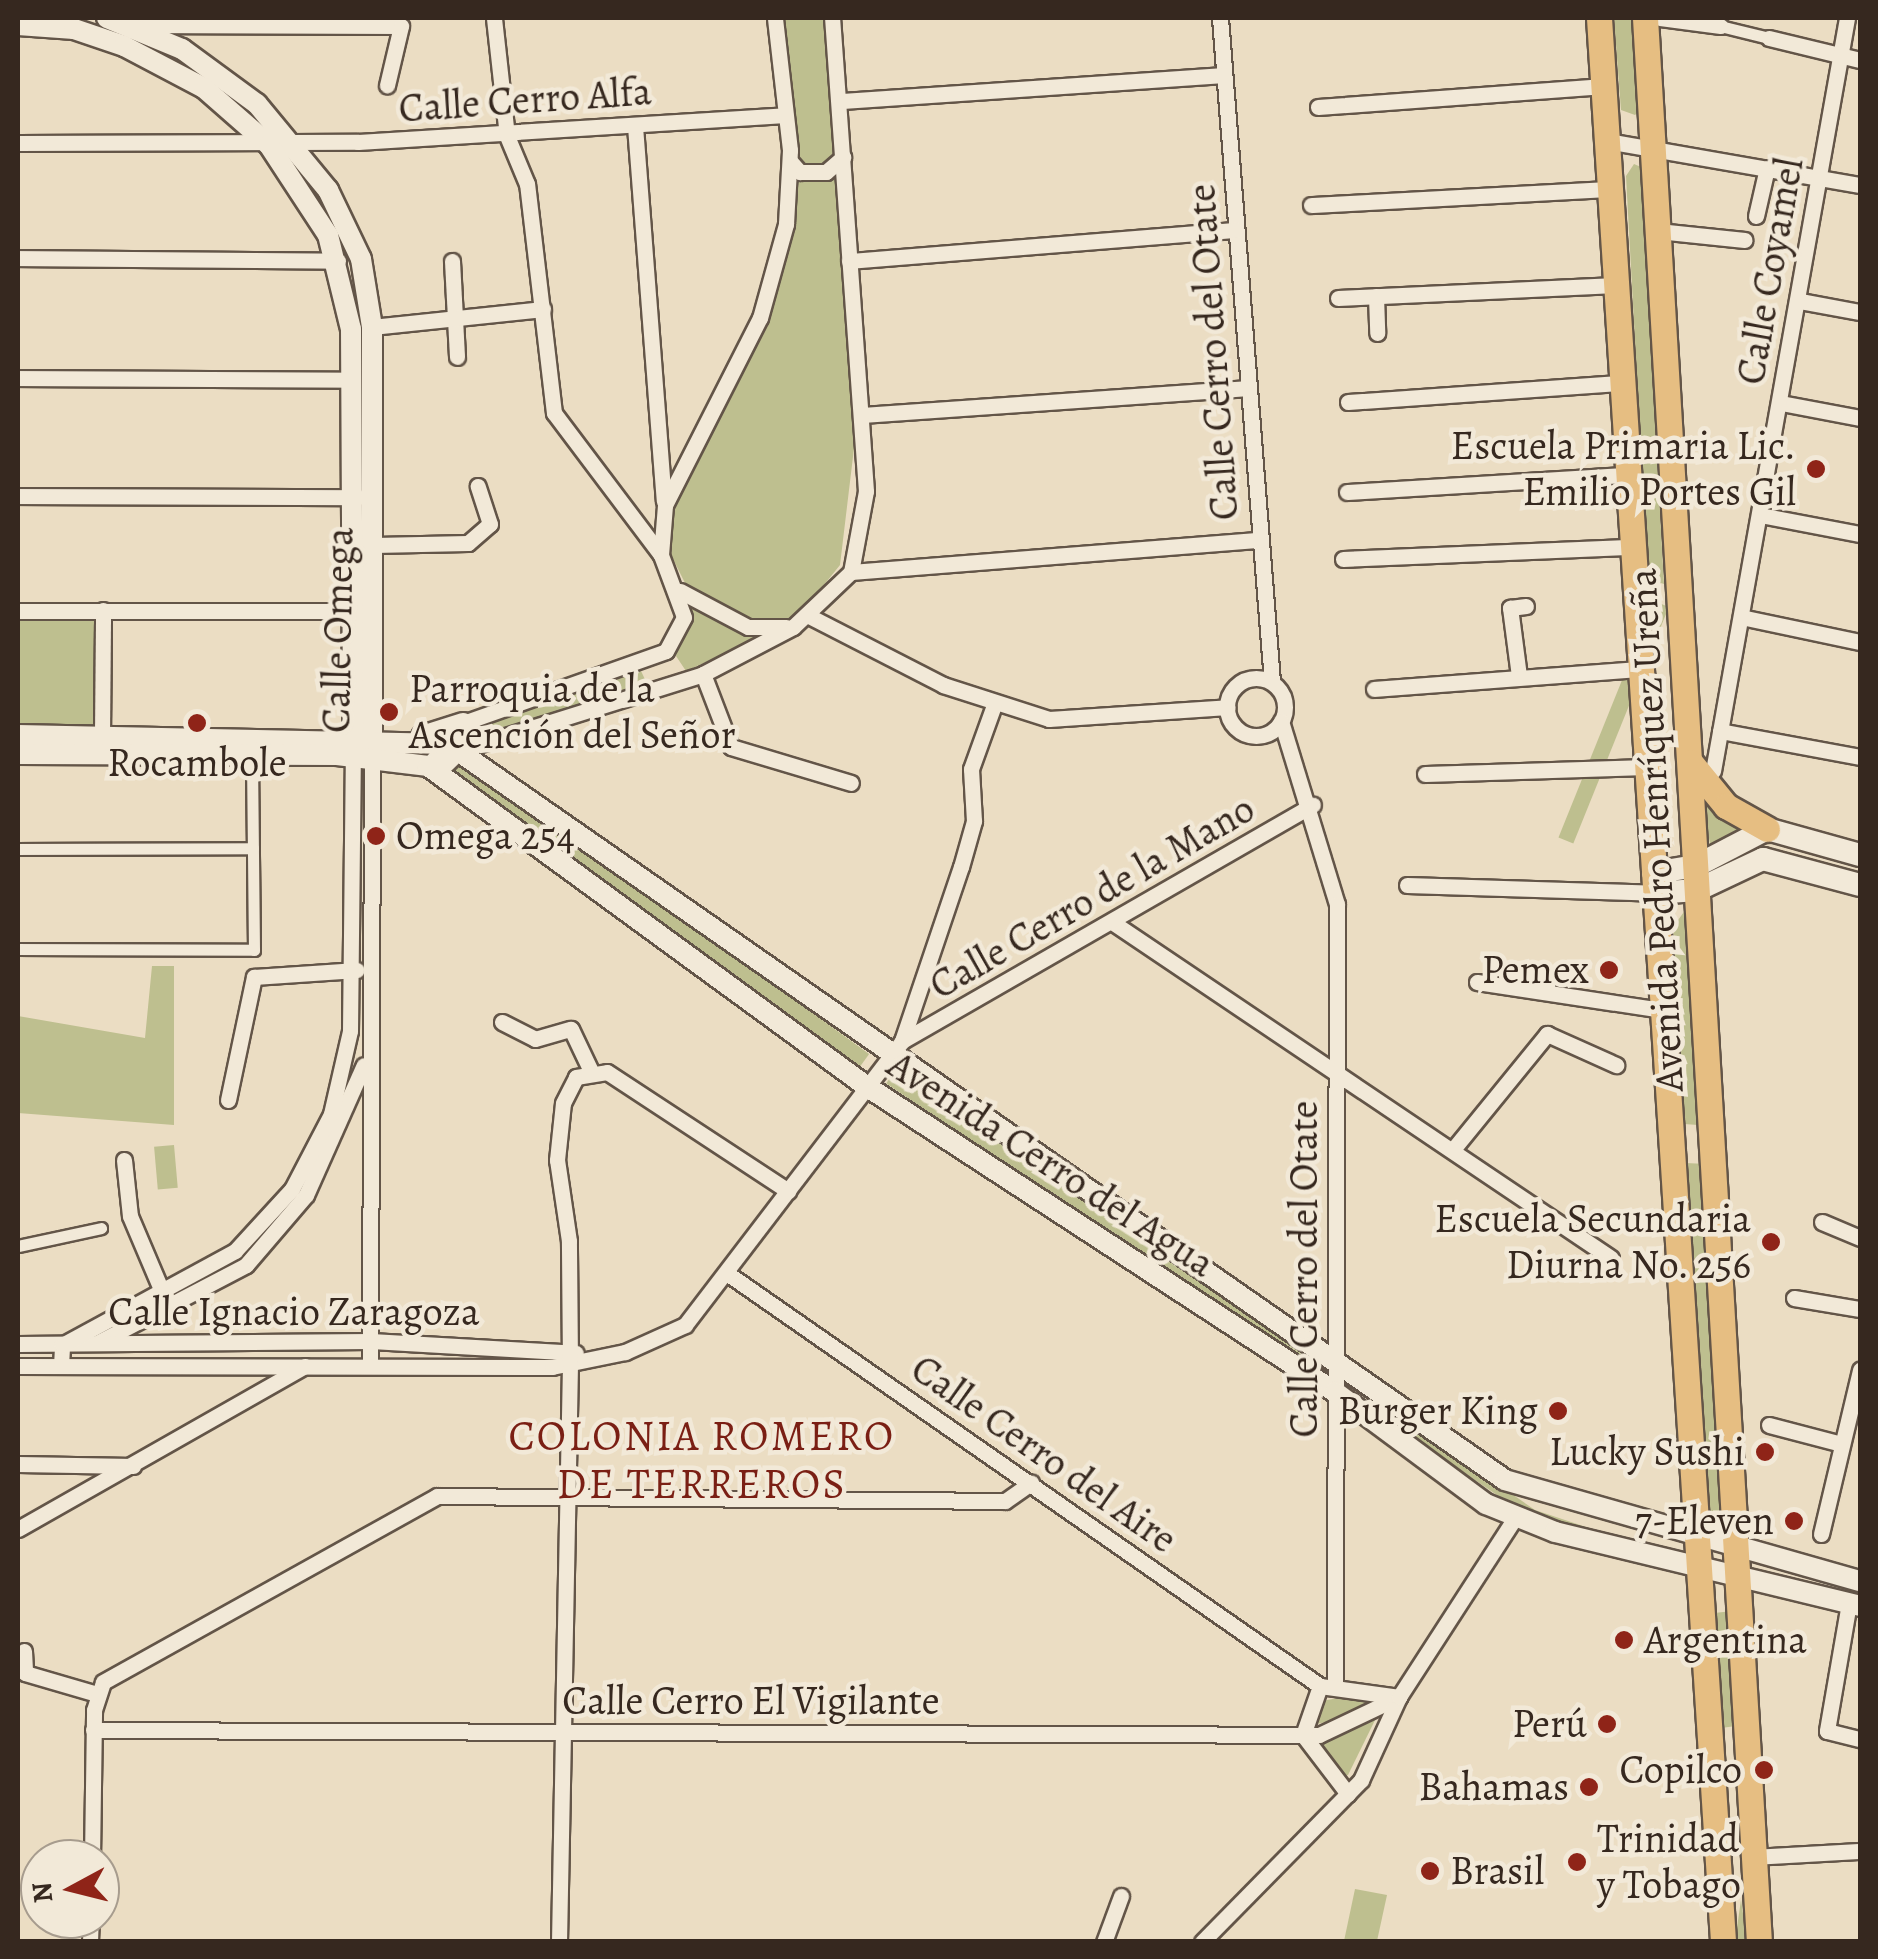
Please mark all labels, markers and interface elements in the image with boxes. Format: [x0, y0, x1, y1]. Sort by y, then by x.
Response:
street label: Calle Cerro Alfa [397, 67, 653, 133]
street label: Calle Coyamel [1726, 154, 1814, 388]
street label: Calle Cerro del Otate [1177, 182, 1249, 522]
place label: Escuela Primaria Lic. Emilio Portes Gil [1451, 422, 1796, 516]
marker: Escuela Primaria Lic. Emilio Portes Gil [1805, 458, 1827, 480]
street label: Calle Omega [312, 527, 364, 733]
street label: Avenida Pedro Henríquez Ureña [1618, 567, 1694, 1093]
place label: Parroquia de la Ascención del Señor [409, 665, 736, 759]
marker: Parroquia de la Ascención del Señor [378, 701, 400, 723]
marker: Rocambole [186, 712, 208, 734]
place label: Rocambole [107, 739, 287, 787]
street label: Calle Cerro de la Mano [921, 784, 1263, 1010]
place label: Omega 254 [396, 812, 575, 860]
marker: Omega 254 [365, 825, 387, 847]
place label: Pemex [1481, 946, 1589, 994]
marker: Pemex [1598, 959, 1620, 981]
street label: Avenida Cerro del Agua [879, 1040, 1223, 1288]
street label: Calle Cerro del Otate [1280, 1101, 1328, 1437]
place label: Escuela Secundaria Diurna No. 256 [1434, 1195, 1751, 1289]
marker: Escuela Secundaria Diurna No. 256 [1760, 1231, 1782, 1253]
street label: Calle Ignacio Zaragoza [108, 1288, 480, 1336]
street label: Calle Cerro del Aire [902, 1345, 1186, 1563]
place label: Burger King [1338, 1387, 1538, 1435]
marker: Burger King [1547, 1400, 1569, 1422]
district label: COLONIA ROMERO DE TERREROS [508, 1411, 896, 1510]
place label: Lucky Sushi [1549, 1428, 1745, 1476]
marker: Lucky Sushi [1754, 1441, 1776, 1463]
place label: 7-Eleven [1635, 1497, 1774, 1545]
marker: 7-Eleven [1783, 1510, 1805, 1532]
place label: Argentina [1644, 1616, 1807, 1664]
marker: Argentina [1613, 1629, 1635, 1651]
street label: Calle Cerro El Vigilante [562, 1677, 940, 1725]
place label: Perú [1512, 1700, 1587, 1748]
marker: Perú [1596, 1713, 1618, 1735]
place label: Copilco [1619, 1746, 1742, 1794]
marker: Copilco [1751, 1757, 1777, 1783]
place label: Bahamas [1418, 1763, 1569, 1811]
marker: Bahamas [1578, 1776, 1600, 1798]
place label: Trinidad y Tobago [1597, 1815, 1741, 1909]
north arrow [20, 1839, 120, 1939]
place label: Brasil [1450, 1847, 1544, 1895]
marker: Trinidad y Tobago [1566, 1851, 1588, 1873]
marker: Brasil [1419, 1860, 1441, 1882]
text: N [22, 1880, 62, 1905]

